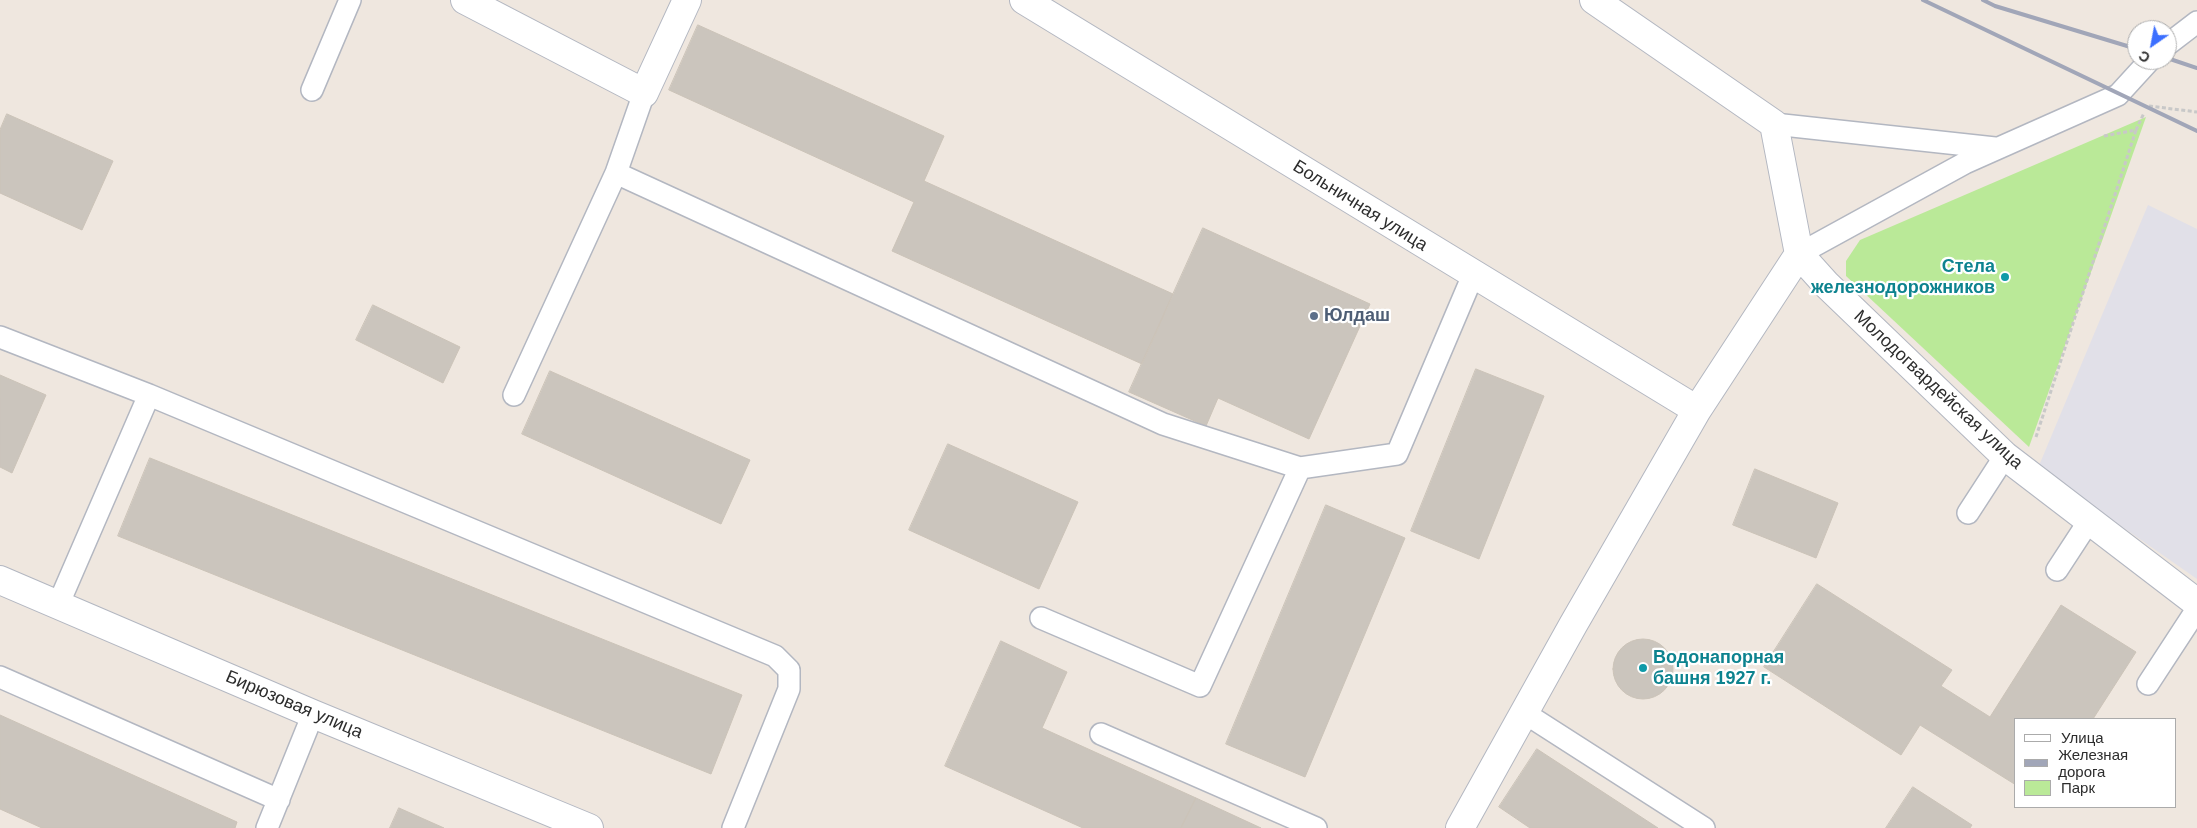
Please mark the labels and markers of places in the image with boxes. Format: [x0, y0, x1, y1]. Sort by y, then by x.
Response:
place label: Стела железнодорожников [1811, 256, 1995, 298]
marker: Стела железнодорожников [1999, 271, 2011, 283]
place label: Юлдаш [1324, 305, 1390, 327]
marker: Юлдаш [1308, 310, 1320, 322]
place label: Водонапорная башня 1927 г. [1653, 647, 1784, 690]
marker: Водонапорная башня 1927 г. [1637, 662, 1649, 674]

